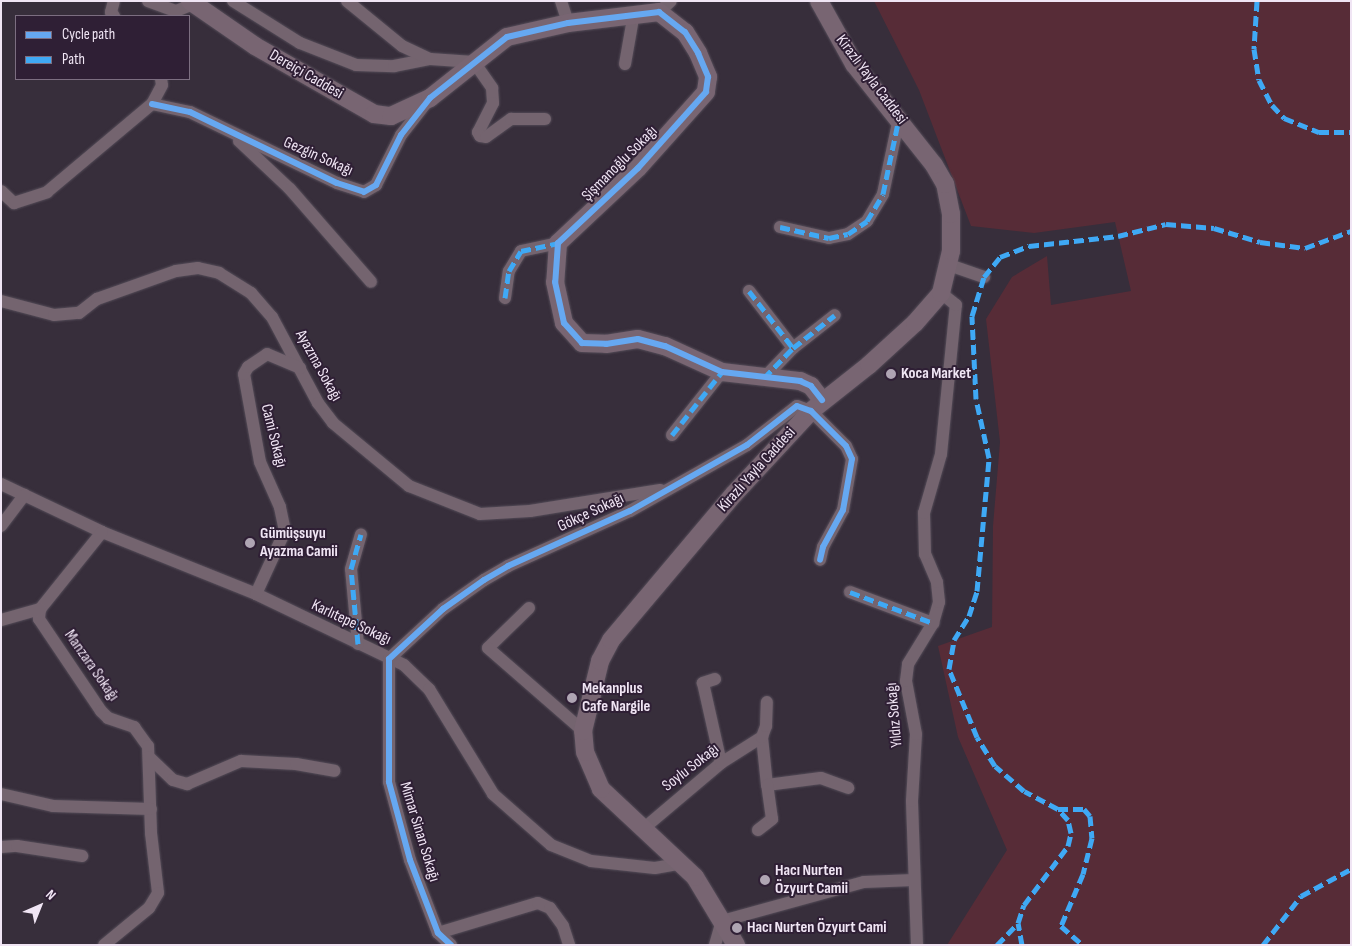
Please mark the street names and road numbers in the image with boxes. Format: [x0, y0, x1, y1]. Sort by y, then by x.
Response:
street label: Kirazlı Yayla Caddesi [831, 31, 911, 129]
street label: Dereiçi Caddesi [266, 46, 346, 104]
street label: Şişmanoğlu Sokağı [578, 122, 662, 206]
street label: Gezgin Sokağı [280, 133, 356, 181]
street label: Ayazma Sokağı [291, 327, 345, 405]
street label: Cami Sokağı [256, 402, 290, 470]
street label: Kirazlı Yayla Caddesi [714, 424, 800, 516]
street label: Gökçe Sokağı [555, 489, 627, 537]
street label: Karlıtepe Sokağı [308, 596, 394, 650]
street label: Manzara Sokağı [59, 627, 123, 705]
street label: Yıldız Sokağı [883, 682, 907, 748]
street label: Soylu Sokağı [659, 740, 723, 796]
street label: Mimar Sinan Sokağı [395, 780, 443, 884]

